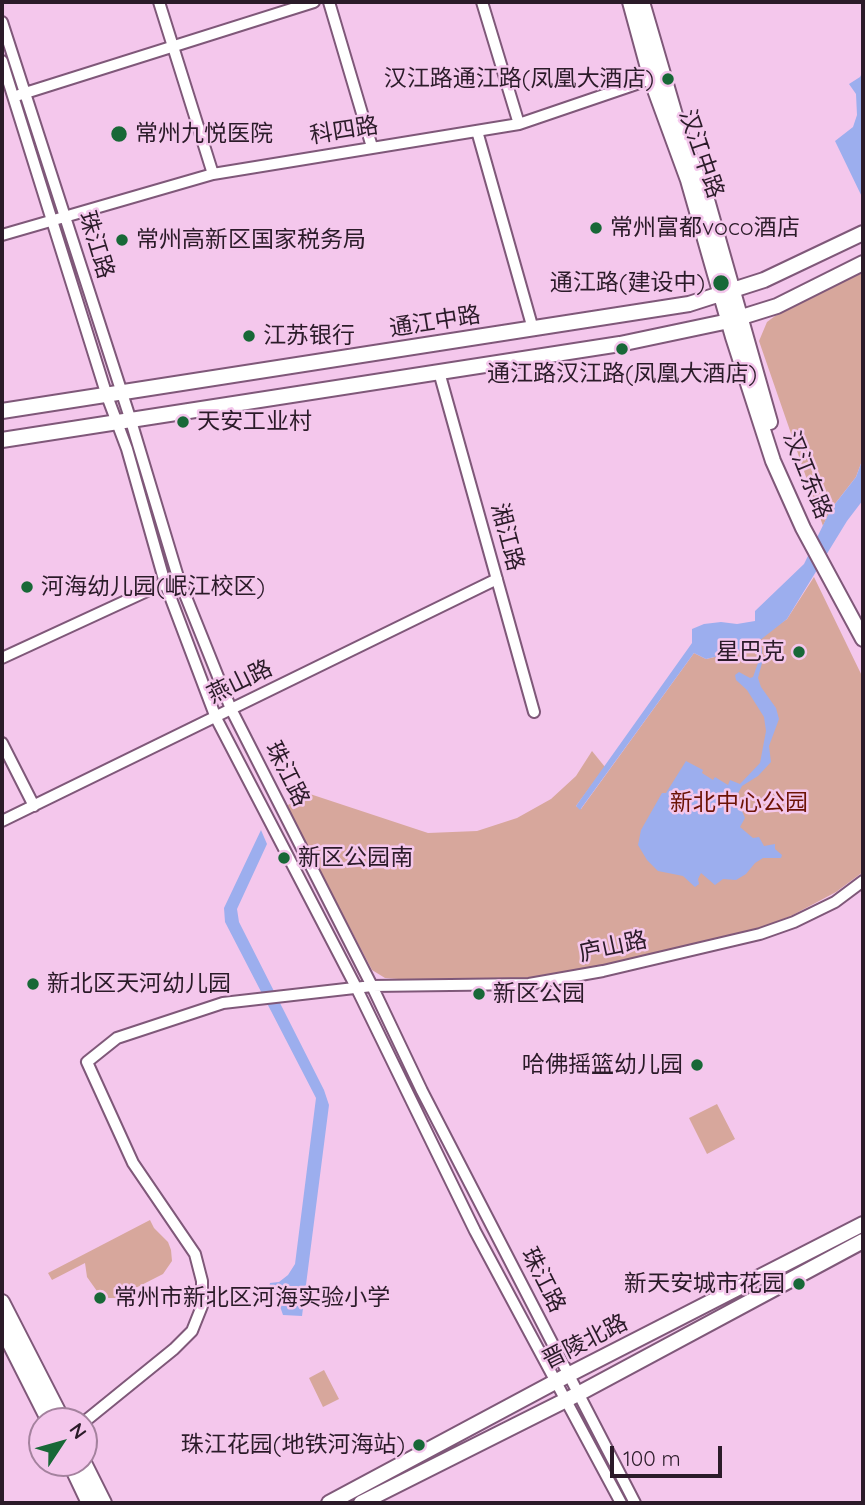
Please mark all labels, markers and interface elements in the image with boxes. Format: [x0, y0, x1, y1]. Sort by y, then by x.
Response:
place label: 汉江路通江路(凤凰大酒店) [384, 65, 654, 93]
marker: 汉江路通江路(凤凰大酒店) [660, 71, 676, 87]
street label: 汉江中路 [673, 106, 729, 202]
street label: 科四路 [308, 112, 380, 150]
place label: 常州九悦医院 [135, 120, 273, 148]
marker: 常州九悦医院 [109, 124, 129, 144]
street label: 珠江路 [73, 208, 119, 282]
place label: 常州富都voco酒店 [610, 214, 800, 242]
marker: 常州富都voco酒店 [588, 220, 604, 236]
place label: 常州高新区国家税务局 [136, 226, 366, 254]
marker: 常州高新区国家税务局 [114, 232, 130, 248]
place label: 通江路(建设中) [550, 269, 705, 297]
marker: 通江路(建设中) [711, 273, 731, 293]
street label: 通江中路 [387, 301, 483, 343]
place label: 江苏银行 [263, 322, 355, 350]
marker: 江苏银行 [241, 328, 257, 344]
marker: 通江路汉江路(凤凰大酒店) [614, 341, 630, 357]
place label: 通江路汉江路(凤凰大酒店) [487, 360, 757, 388]
place label: 天安工业村 [197, 408, 312, 436]
marker: 天安工业村 [175, 414, 191, 430]
street label: 汉江东路 [777, 427, 837, 523]
street label: 湘江路 [485, 500, 529, 574]
place label: 河海幼儿园(岷江校区) [41, 573, 265, 601]
marker: 河海幼儿园(岷江校区) [19, 579, 35, 595]
place label: 星巴克 [716, 638, 785, 666]
marker: 星巴克 [791, 644, 807, 660]
street label: 燕山路 [203, 654, 277, 710]
street label: 珠江路 [259, 737, 315, 811]
park label: 新北中心公园 [670, 789, 808, 817]
place label: 新区公园南 [298, 844, 413, 872]
marker: 新区公园南 [276, 850, 292, 866]
street label: 庐山路 [576, 926, 650, 968]
place label: 新北区天河幼儿园 [47, 970, 231, 998]
marker: 新北区天河幼儿园 [25, 976, 41, 992]
place label: 新区公园 [493, 980, 585, 1008]
marker: 新区公园 [471, 986, 487, 1002]
place label: 哈佛摇篮幼儿园 [522, 1051, 683, 1079]
marker: 哈佛摇篮幼儿园 [689, 1057, 705, 1073]
street label: 珠江路 [515, 1243, 571, 1317]
place label: 新天安城市花园 [624, 1270, 785, 1298]
marker: 新天安城市花园 [791, 1276, 807, 1292]
place label: 常州市新北区河海实验小学 [114, 1284, 390, 1312]
marker: 常州市新北区河海实验小学 [92, 1290, 108, 1306]
street label: 晋陵北路 [538, 1309, 632, 1375]
north arrow [28, 1407, 98, 1477]
text: N [65, 1418, 92, 1444]
place label: 珠江花园(地铁河海站) [181, 1431, 405, 1459]
scale bar [613, 1432, 725, 1476]
marker: 珠江花园(地铁河海站) [411, 1437, 427, 1453]
text: 100 m [623, 1445, 681, 1471]

